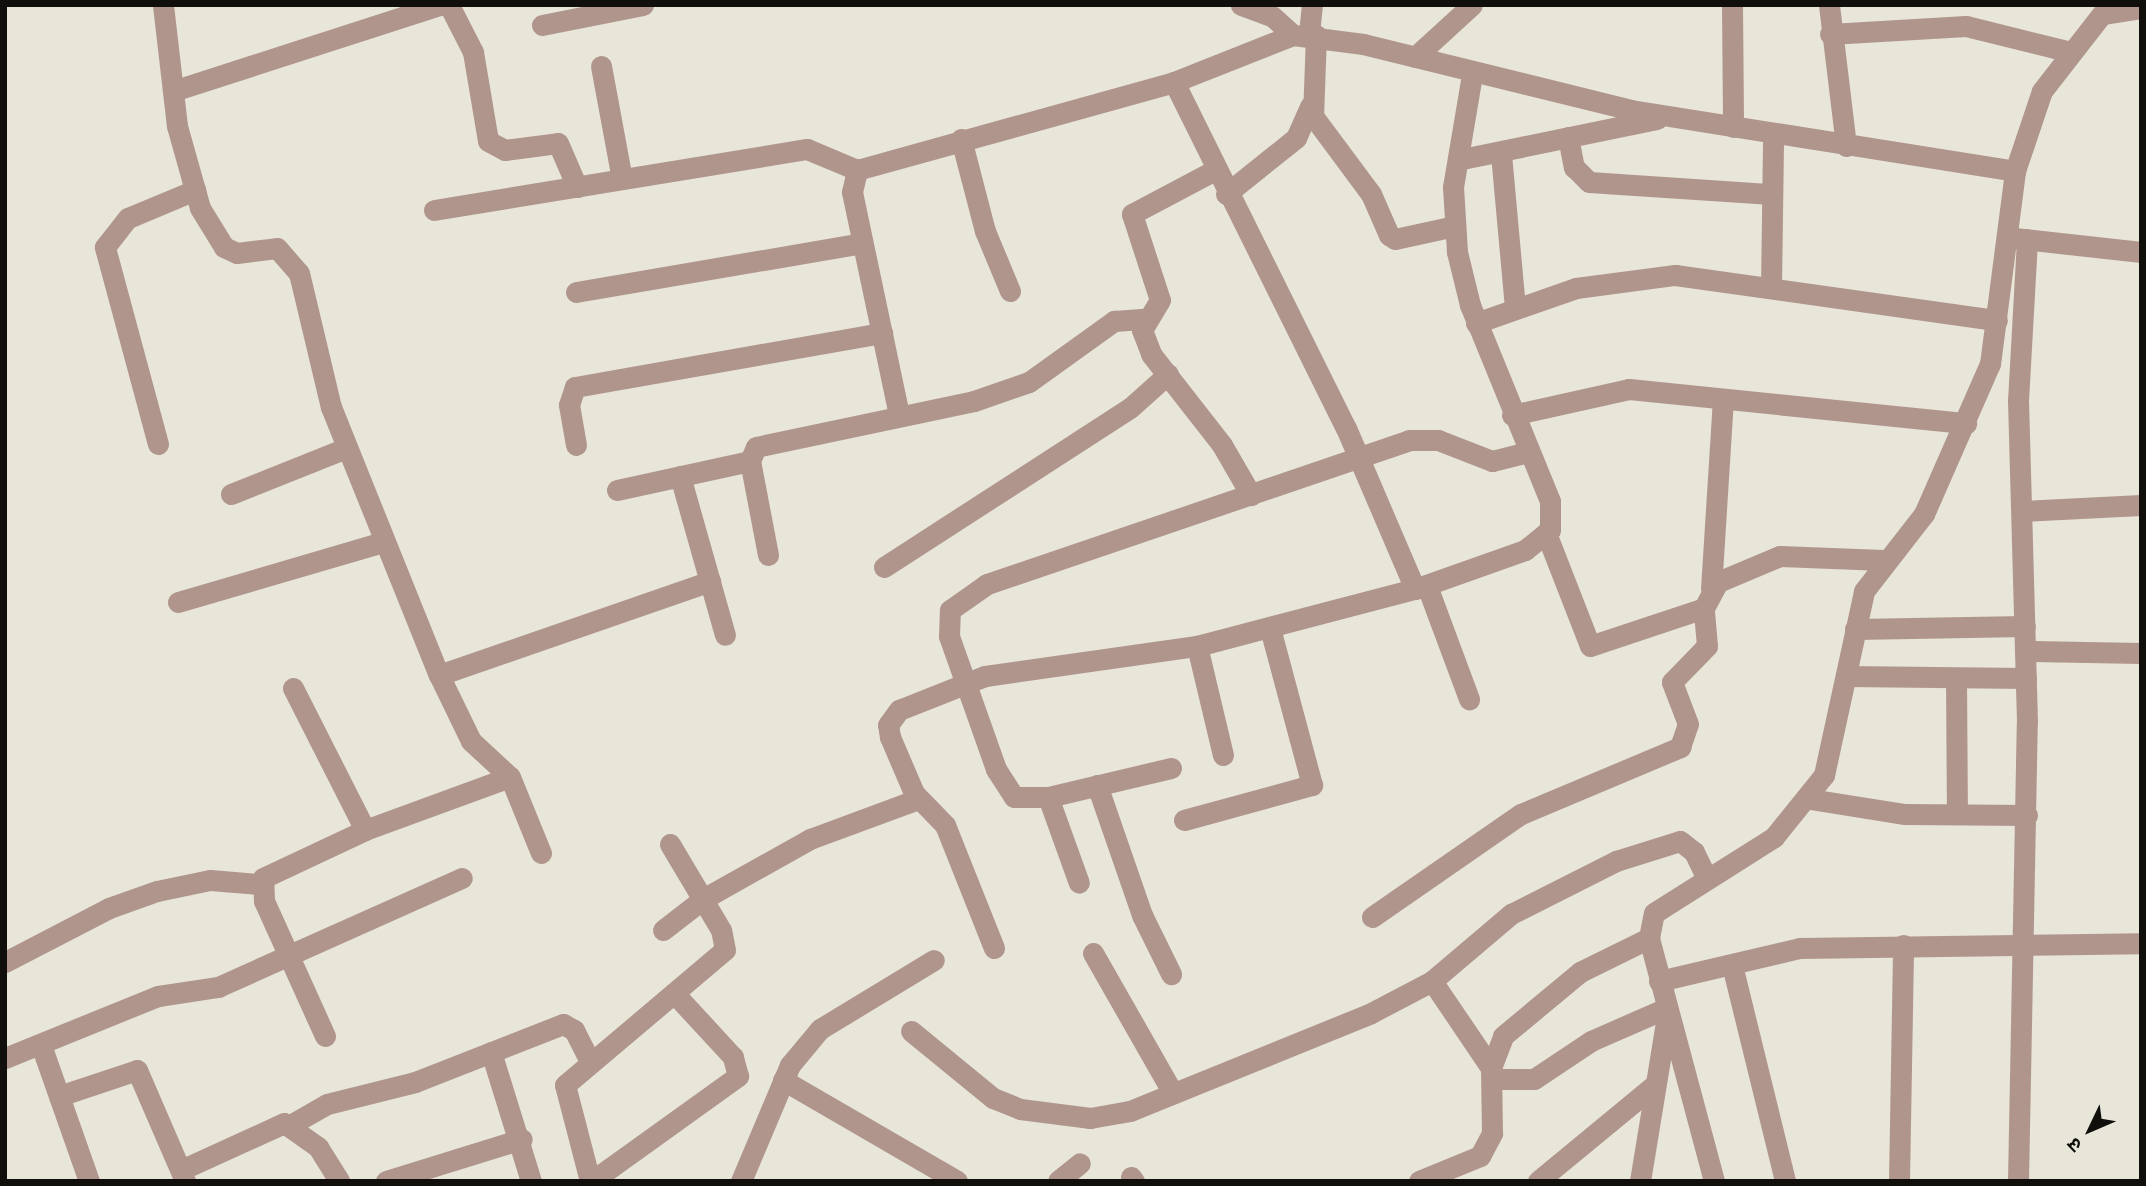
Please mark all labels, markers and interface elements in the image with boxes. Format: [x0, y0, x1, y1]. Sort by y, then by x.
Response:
north arrow [2055, 1095, 2125, 1165]
text: उ [2062, 1133, 2087, 1157]

